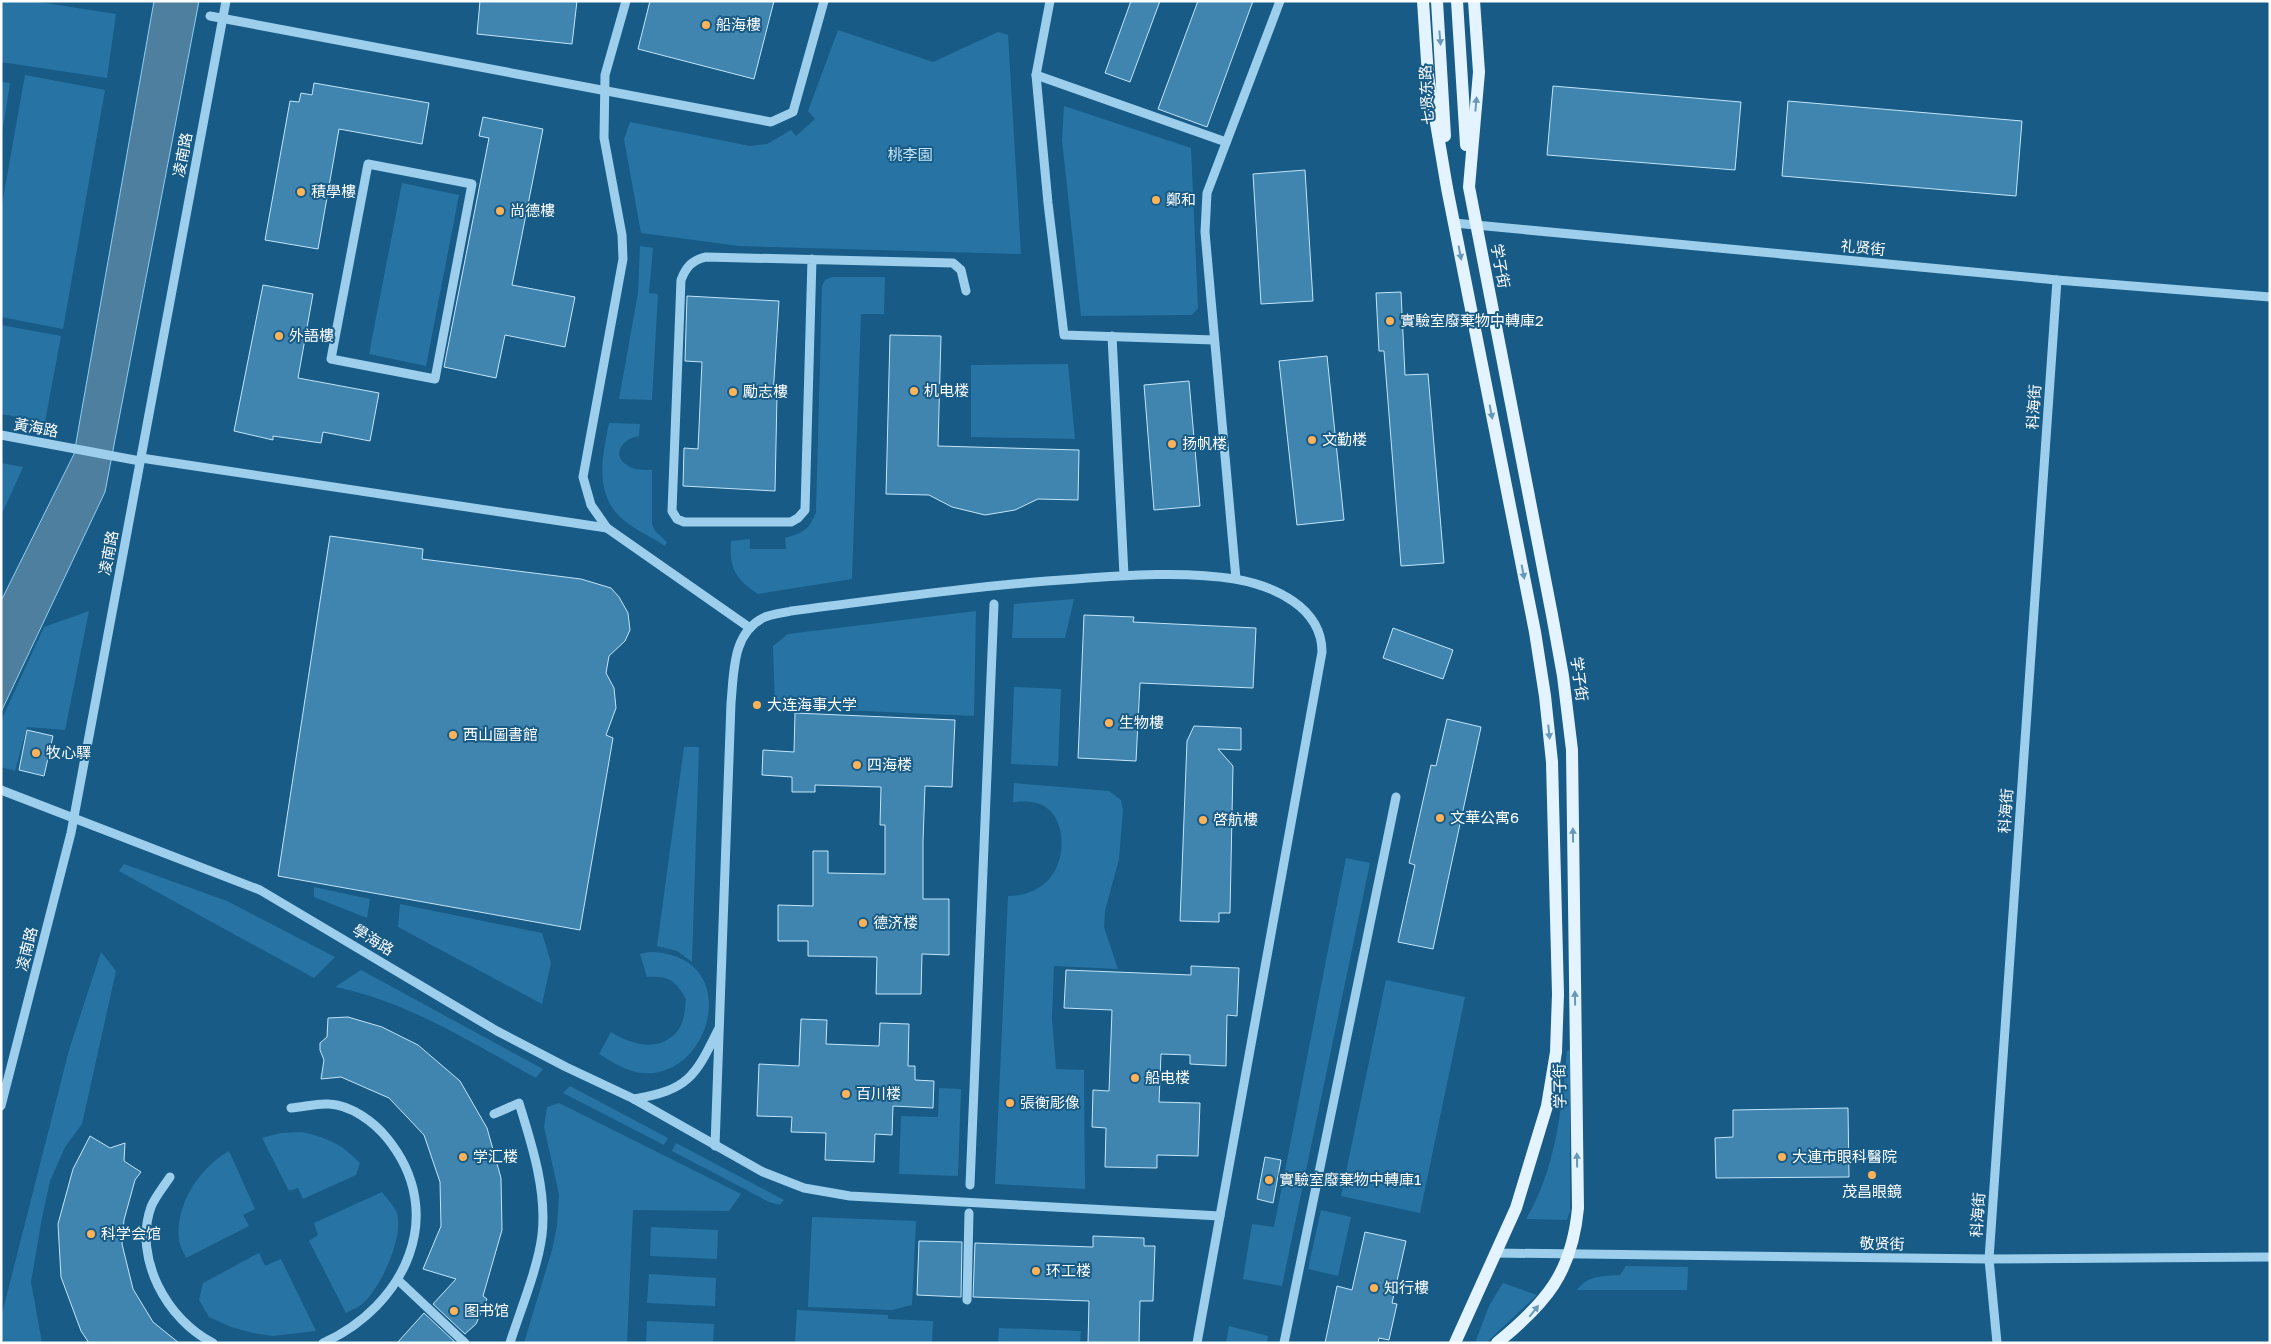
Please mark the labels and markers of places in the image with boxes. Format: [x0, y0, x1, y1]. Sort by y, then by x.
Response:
place label: 船海樓 [716, 15, 761, 33]
marker: 船海樓 [700, 19, 712, 31]
place label: 積學樓 [311, 182, 356, 200]
marker: 積學樓 [295, 186, 307, 198]
place label: 鄭和 [1166, 190, 1196, 208]
marker: 鄭和 [1150, 194, 1162, 206]
place label: 尚德樓 [510, 201, 555, 219]
marker: 尚德樓 [494, 205, 506, 217]
place label: 實驗室廢棄物中轉庫2 [1400, 311, 1544, 329]
marker: 實驗室廢棄物中轉庫2 [1384, 315, 1396, 327]
place label: 外語樓 [289, 326, 334, 344]
marker: 外語樓 [273, 330, 285, 342]
place label: 机电楼 [924, 381, 969, 399]
place label: 勵志樓 [743, 382, 788, 400]
marker: 机电楼 [908, 385, 920, 397]
marker: 勵志樓 [727, 386, 739, 398]
place label: 文勤楼 [1322, 430, 1367, 448]
place label: 扬帆楼 [1182, 434, 1227, 452]
marker: 文勤楼 [1306, 434, 1318, 446]
marker: 扬帆楼 [1166, 438, 1178, 450]
place label: 大连海事大学 [767, 695, 857, 713]
marker: 大连海事大学 [751, 699, 763, 711]
place label: 生物樓 [1119, 713, 1164, 731]
marker: 生物樓 [1103, 717, 1115, 729]
place label: 西山圖書館 [463, 725, 538, 743]
marker: 西山圖書館 [447, 729, 459, 741]
place label: 牧心驛 [46, 743, 91, 761]
marker: 牧心驛 [30, 747, 42, 759]
place label: 四海楼 [867, 755, 912, 773]
marker: 四海楼 [851, 759, 863, 771]
place label: 文華公寓6 [1450, 808, 1519, 826]
place label: 啓航樓 [1213, 810, 1258, 828]
marker: 文華公寓6 [1434, 812, 1446, 824]
marker: 啓航樓 [1197, 814, 1209, 826]
place label: 德济楼 [873, 913, 918, 931]
marker: 德济楼 [857, 917, 869, 929]
place label: 船电楼 [1145, 1068, 1190, 1086]
marker: 船电楼 [1129, 1072, 1141, 1084]
place label: 百川楼 [856, 1084, 901, 1102]
marker: 百川楼 [840, 1088, 852, 1100]
place label: 張衡彫像 [1020, 1093, 1080, 1111]
marker: 張衡彫像 [1004, 1097, 1016, 1109]
place label: 学汇楼 [473, 1147, 518, 1165]
place label: 大連市眼科醫院 [1792, 1147, 1897, 1165]
marker: 学汇楼 [457, 1151, 469, 1163]
marker: 大連市眼科醫院 [1776, 1151, 1788, 1163]
marker: 茂昌眼鏡 [1866, 1169, 1878, 1181]
place label: 實驗室廢棄物中轉庫1 [1279, 1170, 1421, 1188]
marker: 實驗室廢棄物中轉庫1 [1263, 1174, 1275, 1186]
place label: 茂昌眼鏡 [1842, 1182, 1902, 1200]
place label: 科学会馆 [101, 1224, 161, 1242]
marker: 科学会馆 [85, 1228, 97, 1240]
place label: 环工楼 [1046, 1261, 1091, 1279]
marker: 环工楼 [1030, 1265, 1042, 1277]
place label: 知行樓 [1384, 1278, 1429, 1296]
marker: 知行樓 [1368, 1282, 1380, 1294]
place label: 图书馆 [464, 1301, 509, 1319]
marker: 图书馆 [448, 1305, 460, 1317]

